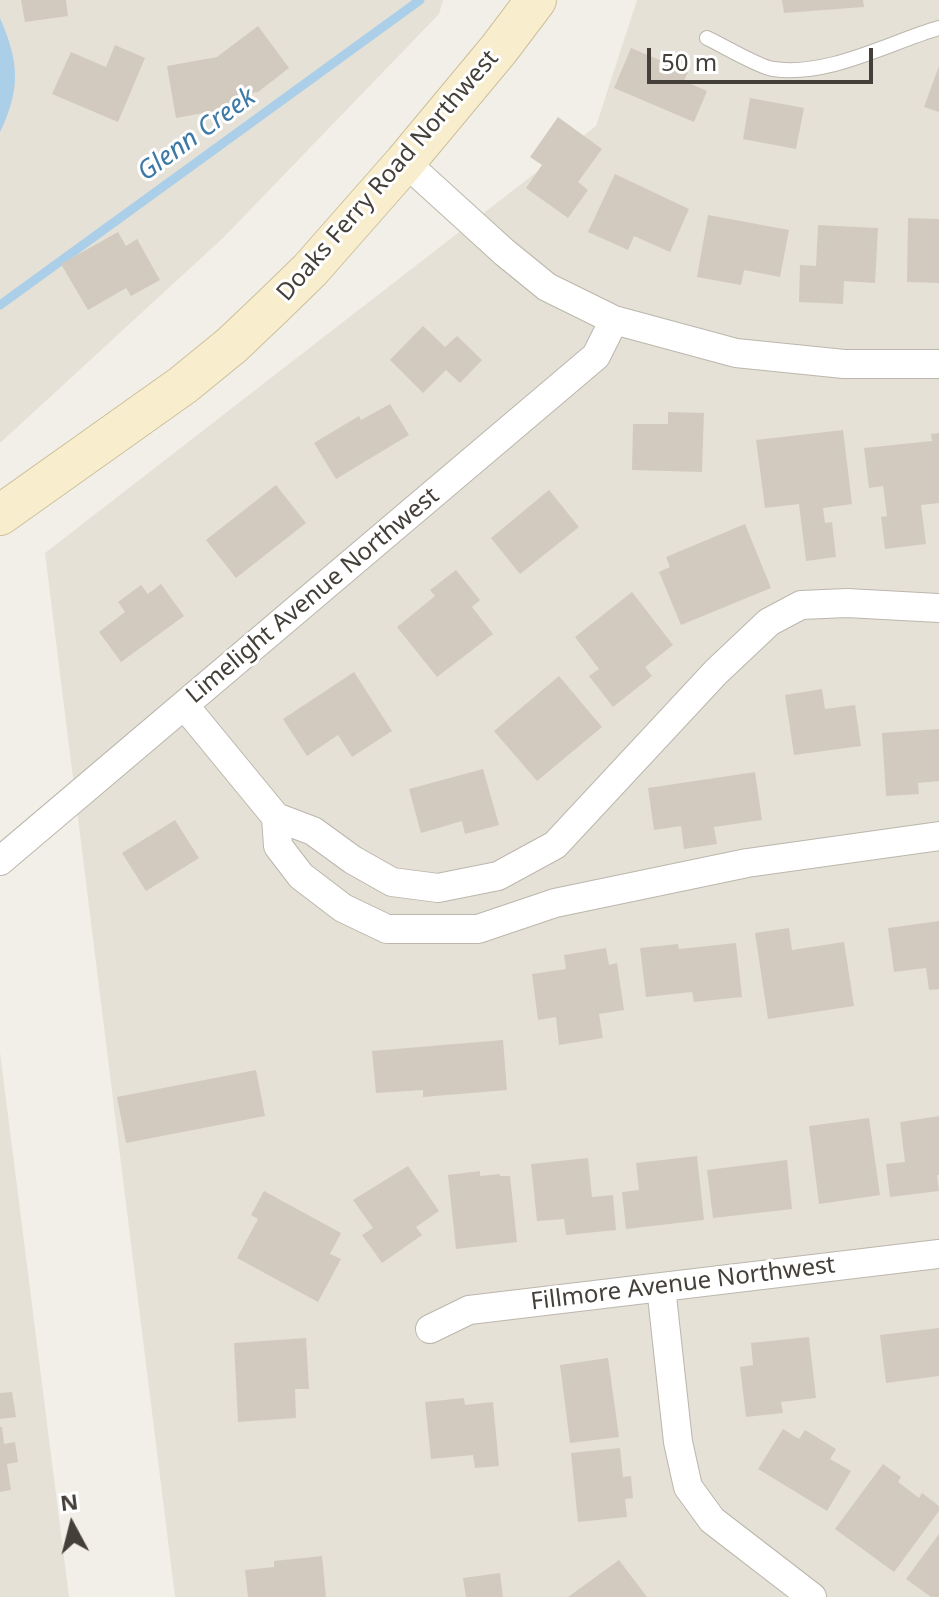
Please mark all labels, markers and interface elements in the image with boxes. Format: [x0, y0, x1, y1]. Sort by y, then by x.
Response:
scale bar [651, 32, 877, 82]
street label: Doaks Ferry Road Northwest [271, 45, 505, 307]
text: 50 m [661, 45, 717, 78]
water label: Glenn Creek [132, 82, 262, 188]
street label: Limelight Avenue Northwest [181, 482, 445, 710]
street label: Fillmore Avenue Northwest [529, 1251, 837, 1317]
north arrow [32, 1485, 112, 1565]
text: N [58, 1485, 80, 1517]

